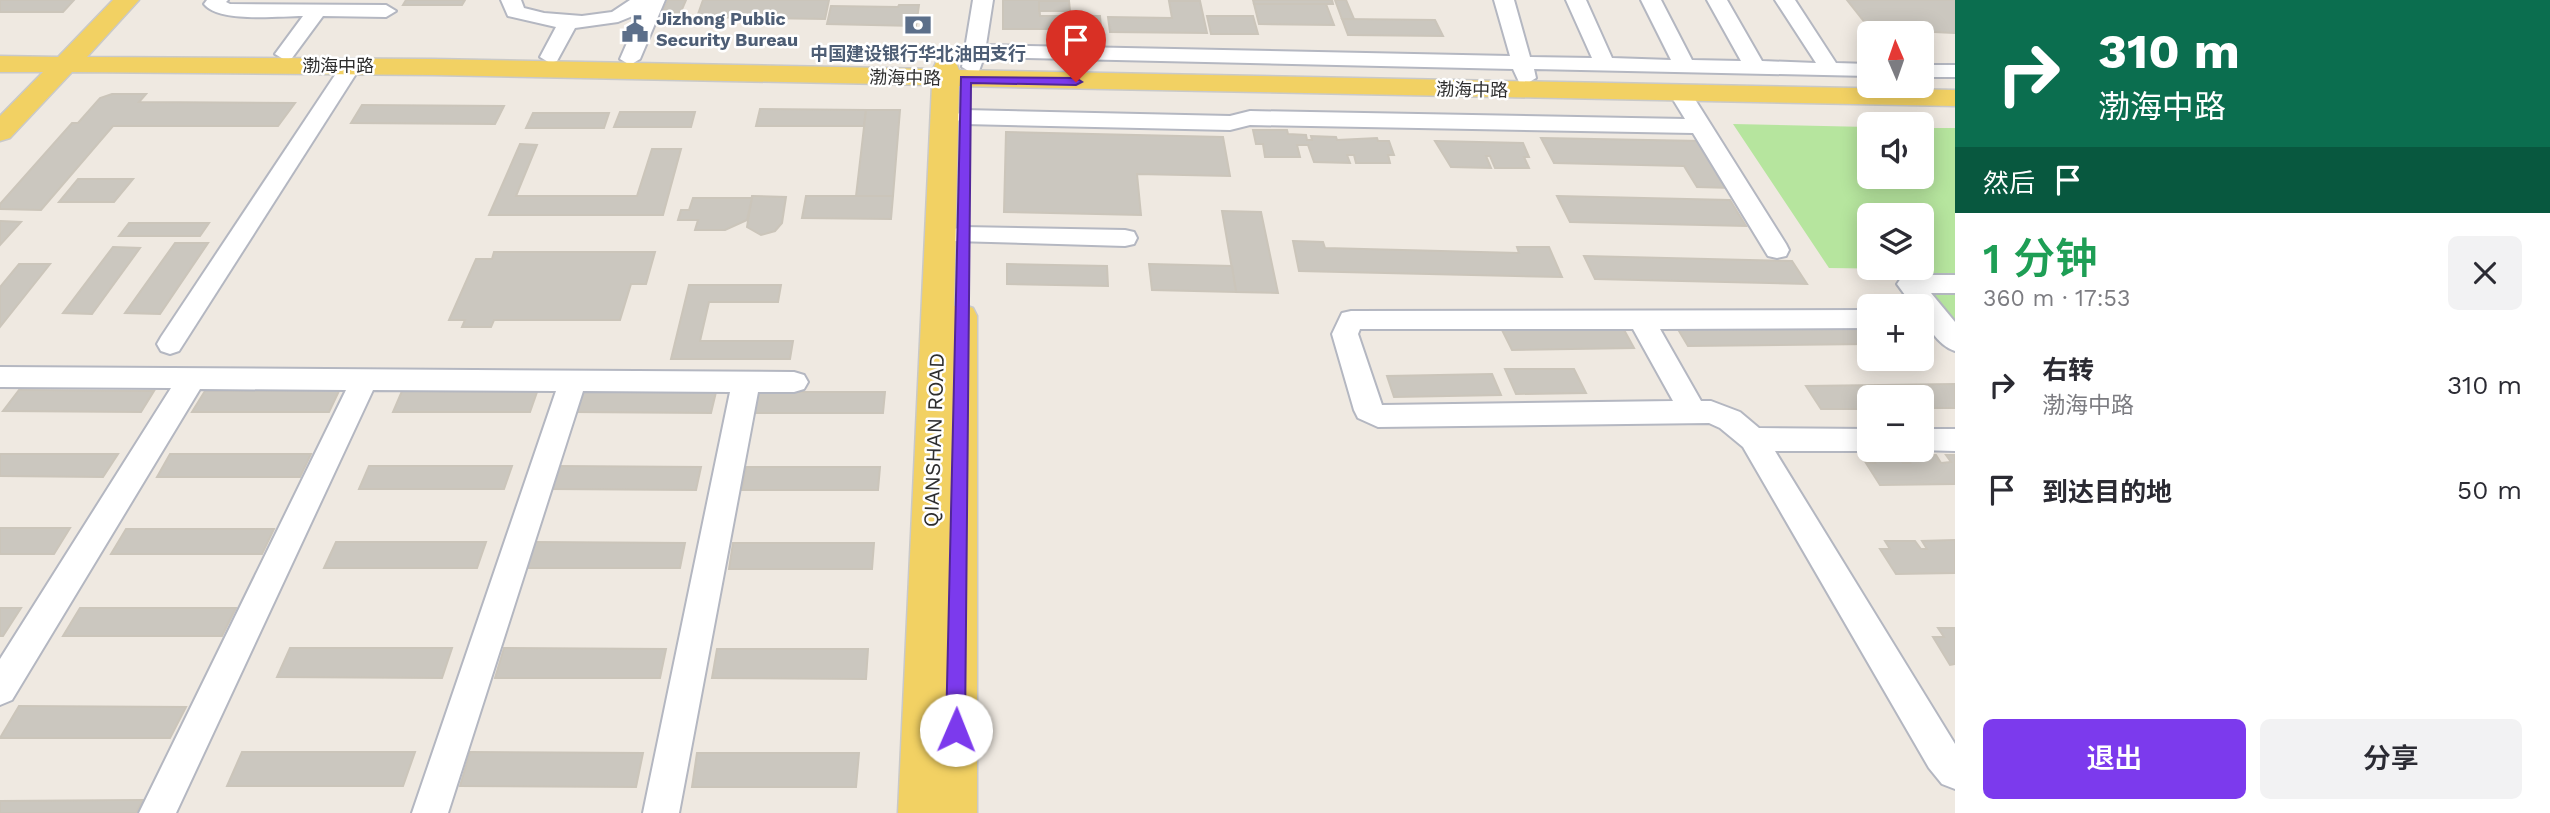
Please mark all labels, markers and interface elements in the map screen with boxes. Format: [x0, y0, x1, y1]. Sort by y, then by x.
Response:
place label: Jizhong Public Security Bureau [656, 8, 798, 50]
bank icon: 中国建设银行华北油田支行 [903, 10, 933, 40]
pin [1046, 10, 1106, 82]
public building icon: Jizhong Public Security Bureau [620, 14, 650, 44]
icon: arrive [1057, 21, 1095, 59]
north arrow [1857, 21, 1934, 98]
map controls [1857, 21, 1934, 462]
text: 310 m [2098, 22, 2240, 80]
icon: right [1983, 28, 2074, 119]
place label: 中国建设银行华北油田支行 [810, 43, 1026, 64]
street label: 渤海中路 [302, 55, 374, 76]
street label: 渤海中路 [869, 66, 941, 89]
street label: 渤海中路 [1436, 78, 1508, 101]
text: 渤海中路 [2098, 88, 2226, 126]
button: sound [1857, 112, 1934, 189]
icon: arrive [2049, 161, 2087, 199]
text: 然后 [1983, 168, 2035, 198]
button: layers [1857, 203, 1934, 280]
text: 1 分钟 [1983, 234, 2097, 283]
button: close [2448, 236, 2522, 310]
text: 360 m · 17:53 [1983, 285, 2130, 312]
button: + [1857, 294, 1934, 371]
street label: QIANSHAN ROAD [918, 352, 949, 528]
text: 右转 [2042, 355, 2094, 385]
icon: right [1983, 366, 2021, 404]
text: 310 m [2447, 370, 2522, 400]
button: − [1857, 385, 1934, 462]
text: 渤海中路 [2042, 392, 2134, 419]
icon: arrive [1983, 471, 2021, 509]
text: 50 m [2457, 475, 2522, 505]
text: 到达目的地 [2042, 477, 2172, 507]
position arrow [919, 693, 993, 767]
button: 退出 [1983, 719, 2246, 799]
button: 分享 [2260, 719, 2522, 799]

